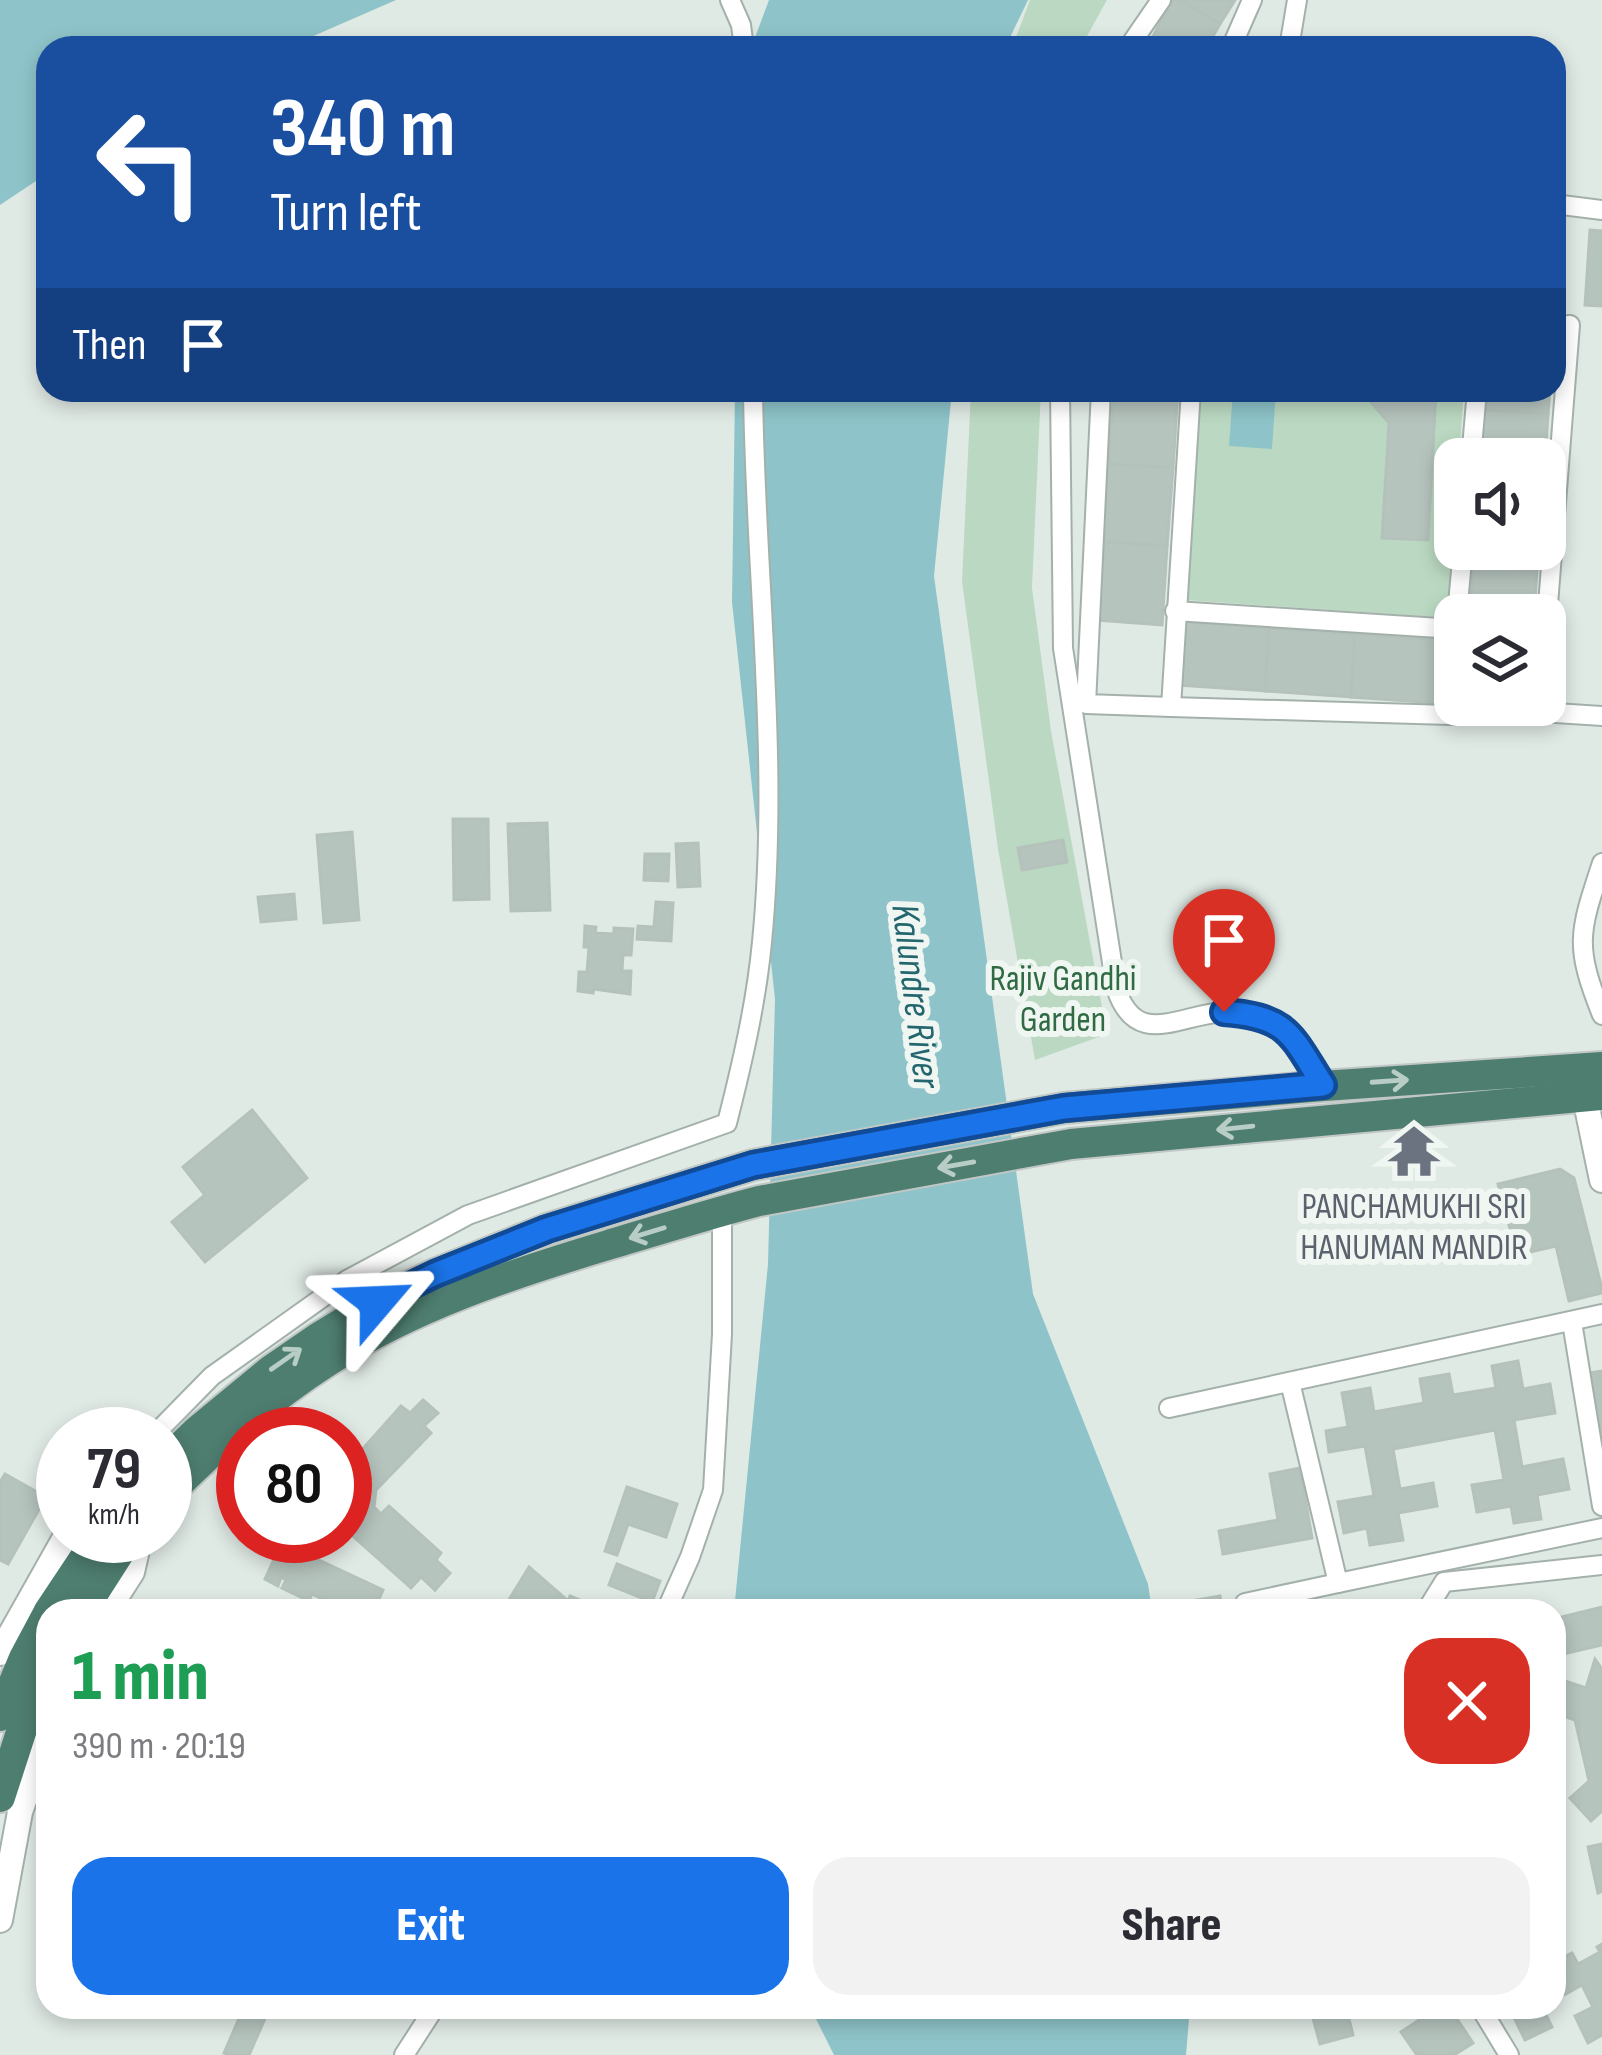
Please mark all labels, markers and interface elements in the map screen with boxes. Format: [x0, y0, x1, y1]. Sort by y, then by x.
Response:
text: 340 m [270, 79, 456, 180]
icon: left [72, 84, 228, 240]
text: Turn left [270, 181, 422, 246]
icon: arrive [170, 312, 236, 378]
text: Then [72, 318, 146, 373]
map controls [1434, 438, 1566, 726]
button: sound [1434, 438, 1566, 570]
button: layers [1434, 594, 1566, 726]
pin [1173, 889, 1275, 1012]
water label: Kalundre River [880, 901, 950, 1093]
icon: arrive [1191, 907, 1257, 973]
park label: Rajiv Gandhi Garden [990, 958, 1137, 1042]
one-way arrow [1370, 1069, 1409, 1092]
one-way arrow [1216, 1117, 1255, 1140]
temple icon: PANCHAMUKHI SRI HANUMAN MANDIR [1385, 1122, 1443, 1180]
one-way arrow [937, 1155, 976, 1177]
place label: PANCHAMUKHI SRI HANUMAN MANDIR [1300, 1186, 1528, 1270]
one-way arrow [629, 1223, 667, 1245]
position arrow [314, 1239, 440, 1365]
one-way arrow [269, 1347, 302, 1372]
speed limit sign: 80 [216, 1407, 372, 1563]
text: 79 [87, 1434, 141, 1506]
text: km/h [88, 1497, 140, 1533]
text: 1 min [72, 1634, 209, 1721]
button: close [1404, 1638, 1530, 1764]
text: 390 m · 20:19 [72, 1723, 246, 1770]
button: Exit [72, 1857, 789, 1995]
button: Share [813, 1857, 1530, 1995]

